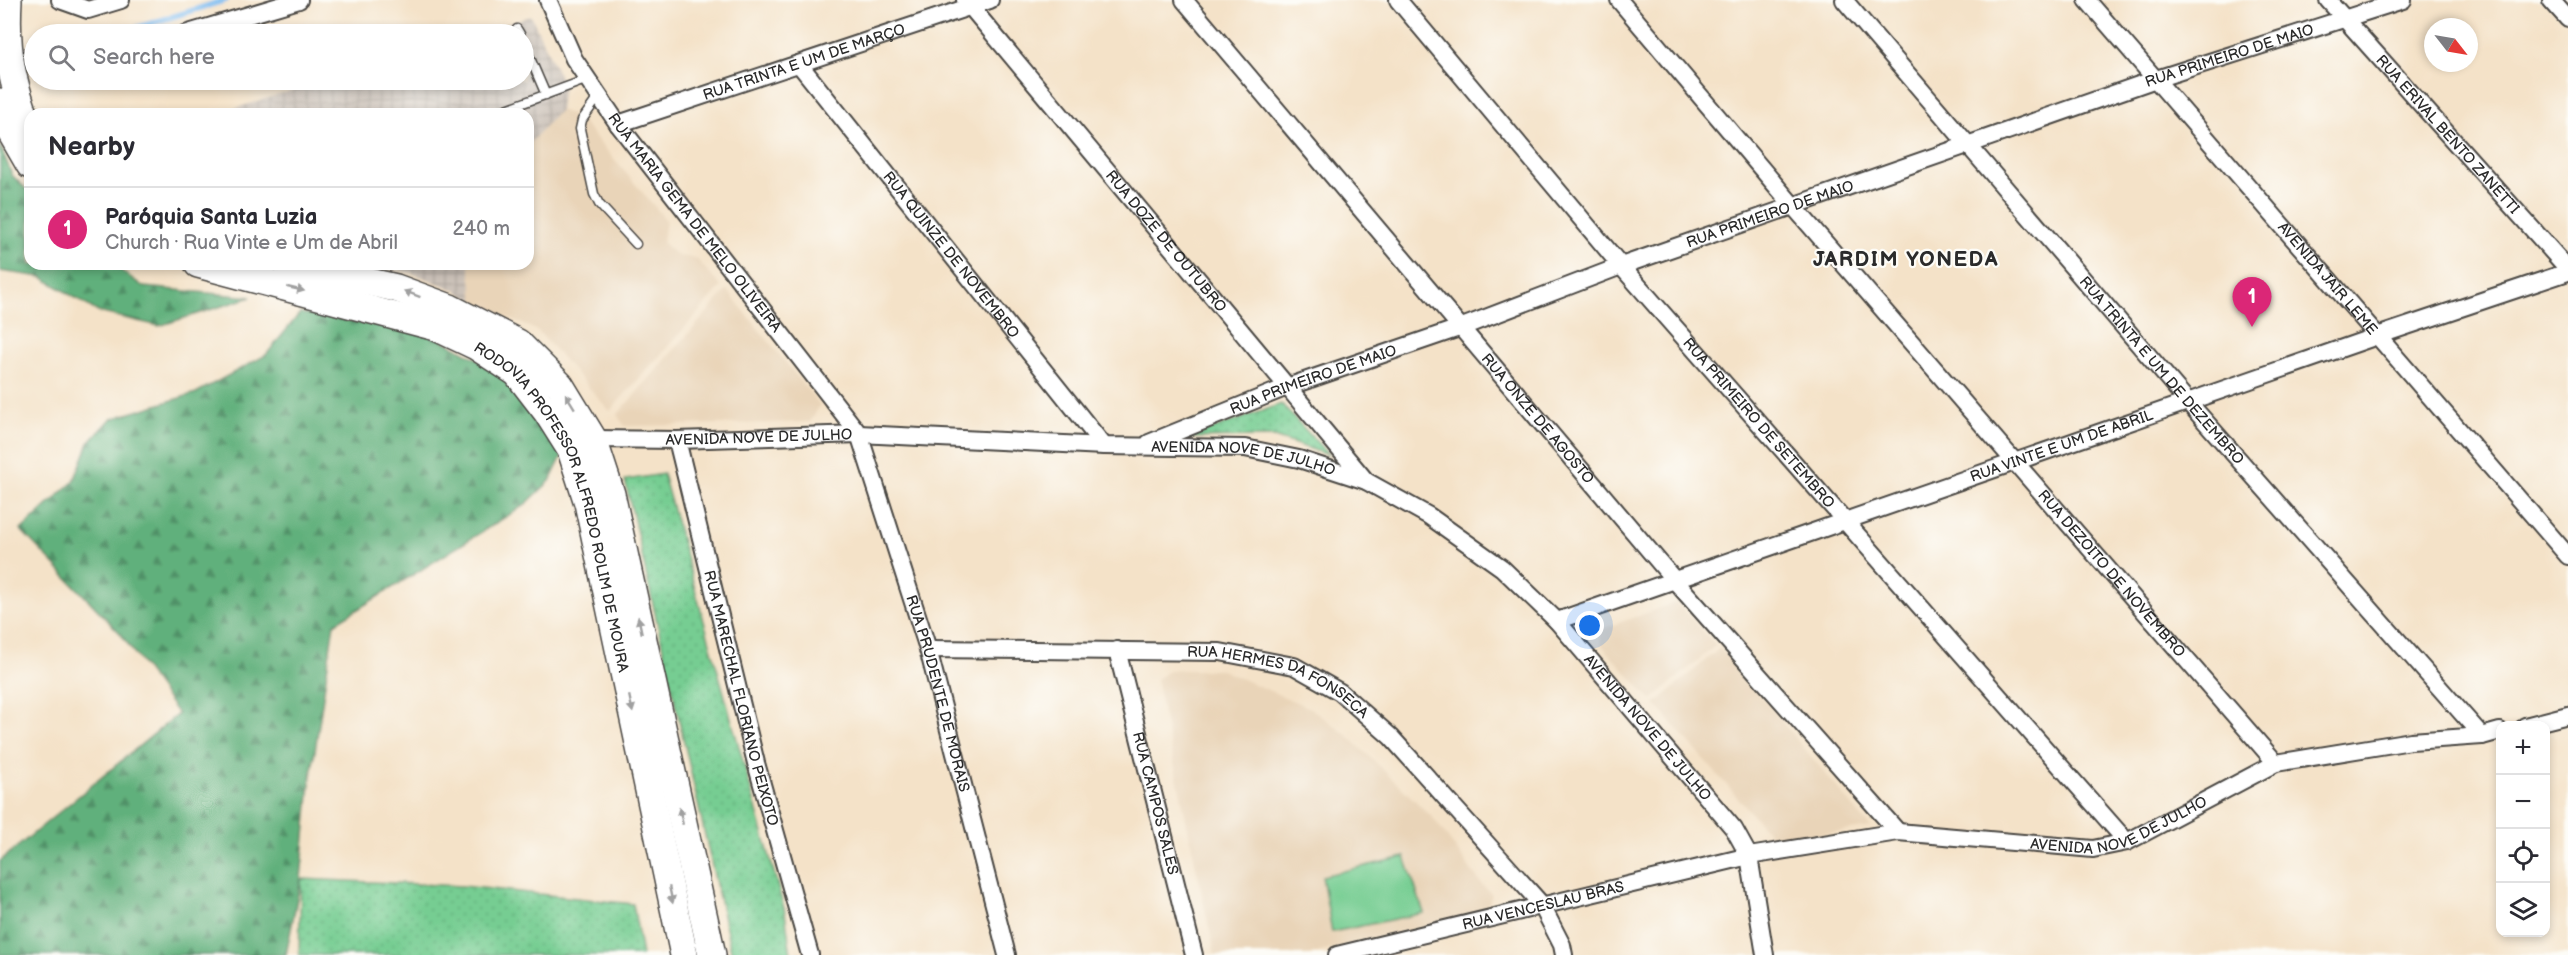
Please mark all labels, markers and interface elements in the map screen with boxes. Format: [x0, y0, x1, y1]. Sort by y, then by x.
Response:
north arrow [2424, 18, 2478, 72]
street label: RUA TRINTA E UM DE MARÇO [700, 19, 908, 105]
street label: RUA PRIMEIRO DE MAIO [2142, 20, 2316, 92]
search box [24, 24, 534, 90]
icon: search [45, 41, 78, 74]
text: Search here [93, 44, 215, 71]
street label: RUA ERIVAL BENTO ZANETTI [2372, 51, 2524, 218]
street label: RUA MARIA GEMA DE MELO OLIVEIRA [604, 109, 786, 337]
text: Nearby [48, 132, 135, 163]
street label: RUA DOZE DE OUTUBRO [1101, 166, 1231, 316]
street label: RUA QUINZE DE NOVEMBRO [879, 167, 1024, 342]
street label: RUA PRIMEIRO DE MAIO [1684, 176, 1856, 252]
text: Paróquia Santa Luzia [105, 204, 317, 231]
text: 1 [63, 217, 72, 241]
text: 240 m [453, 217, 510, 241]
street label: AVENIDA JAIR LEME [2274, 218, 2382, 339]
text: Church · Rua Vinte e Um de Abril [105, 231, 398, 255]
district label: JARDIM YONEDA [1813, 247, 1999, 272]
street label: RUA TRINTA E UM DE DEZEMBRO [2075, 272, 2248, 468]
pin: 1 [2232, 278, 2272, 327]
one-way arrow [287, 284, 305, 294]
one-way arrow [403, 289, 421, 298]
street label: RUA PRIMEIRO DE SETEMBRO [1679, 334, 1839, 512]
street label: RODOVIA PROFESSOR ALFREDO ROLIM DE MOURA [470, 338, 633, 675]
street label: RUA PRIMEIRO DE MAIO [1227, 341, 1399, 419]
street label: RUA ONZE DE AGOSTO [1477, 349, 1598, 488]
one-way arrow [564, 393, 575, 409]
street label: RUA VINTE E UM DE ABRIL [1967, 405, 2156, 486]
street label: AVENIDA NOVE DE JULHO [666, 425, 853, 450]
street label: AVENIDA NOVE DE JULHO [1151, 437, 1338, 480]
street label: RUA DEZOITO DE NOVEMBRO [2034, 486, 2189, 661]
street label: RUA MARECHAL FLORIANO PEIXOTO [700, 568, 783, 828]
street label: RUA PRUDENTE DE MORAIS [902, 593, 974, 794]
your location [1575, 611, 1604, 640]
one-way arrow [634, 616, 644, 635]
street label: RUA HERMES DA FONSECA [1187, 642, 1373, 723]
street label: AVENIDA NOVE DE JULHO [1580, 650, 1715, 805]
one-way arrow [627, 695, 636, 714]
map controls [2496, 721, 2550, 937]
button: + [2496, 721, 2550, 775]
street label: RUA CAMPOS SALES [1128, 730, 1183, 877]
button: − [2496, 775, 2550, 829]
street label: AVENIDA NOVE DE JULHO [2030, 792, 2210, 859]
one-way arrow [676, 807, 686, 825]
button: locate [2496, 829, 2550, 883]
street label: RUA VENCESLAU BRAS [1460, 877, 1626, 934]
button: layers [2496, 883, 2550, 937]
one-way arrow [667, 885, 677, 904]

